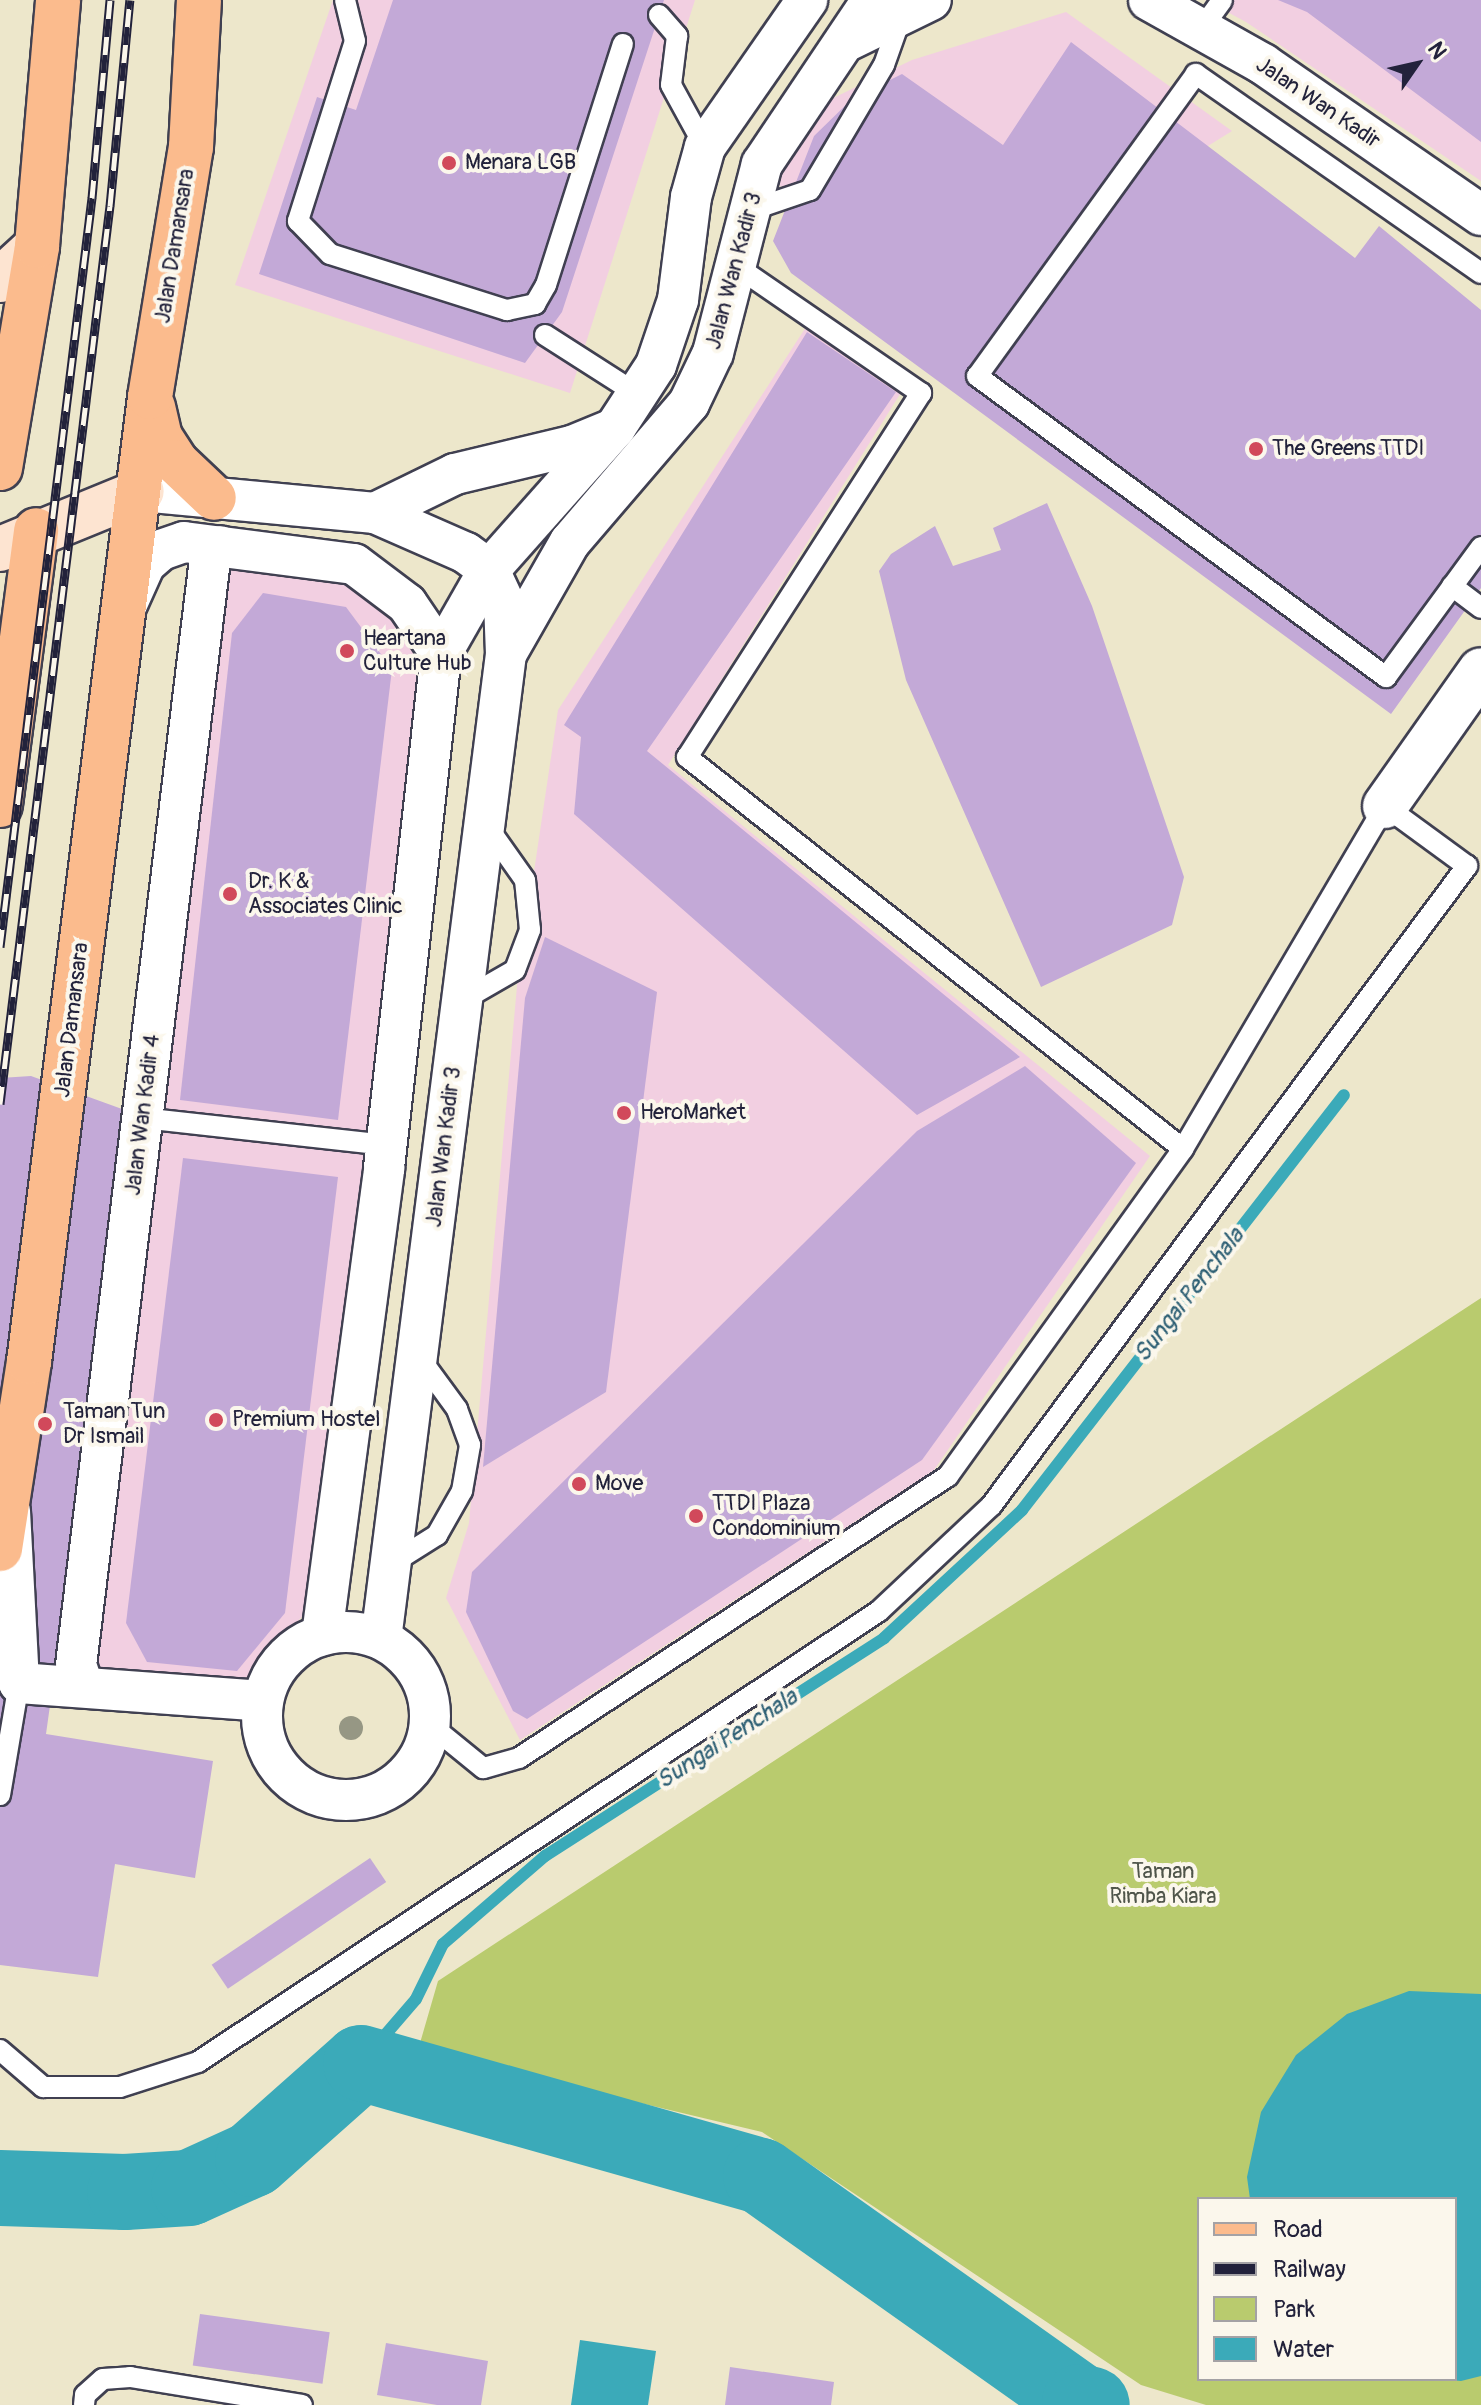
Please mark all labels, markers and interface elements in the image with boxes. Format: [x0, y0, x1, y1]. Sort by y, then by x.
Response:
north arrow [1377, 24, 1457, 104]
text: N [1421, 37, 1453, 65]
street label: Jalan Wan Kadir [1251, 52, 1385, 154]
place label: Menara LGB [465, 150, 576, 176]
marker: Menara LGB [440, 154, 458, 172]
street label: Jalan Damansara [150, 167, 200, 325]
street label: Jalan Wan Kadir 3 [700, 190, 768, 352]
place label: The Greens TTDI [1272, 436, 1424, 462]
marker: The Greens TTDI [1247, 440, 1265, 458]
place label: Heartana Culture Hub [363, 625, 472, 676]
marker: Heartana Culture Hub [338, 642, 356, 660]
place label: Dr. K & Associates Clinic [248, 868, 403, 920]
marker: Dr. K & Associates Clinic [219, 883, 241, 905]
street label: Jalan Damansara [49, 941, 95, 1099]
street label: Jalan Wan Kadir 4 [120, 1033, 166, 1197]
street label: Jalan Wan Kadir 3 [421, 1065, 467, 1229]
place label: HeroMarket [640, 1100, 746, 1126]
marker: HeroMarket [615, 1104, 633, 1122]
water label: Sungai Penchala [1128, 1222, 1250, 1368]
place label: Taman Tun Dr Ismail [63, 1398, 166, 1450]
place label: Premium Hostel [232, 1407, 380, 1433]
marker: Premium Hostel [207, 1411, 225, 1429]
marker: Taman Tun Dr Ismail [34, 1413, 56, 1435]
place label: Move [595, 1471, 643, 1497]
marker: Move [570, 1475, 588, 1493]
place label: TTDI Plaza Condominium [712, 1490, 841, 1542]
marker: TTDI Plaza Condominium [687, 1507, 705, 1525]
water label: Sungai Penchala [651, 1683, 803, 1795]
park label: Taman Rimba Kiara [1110, 1858, 1216, 1910]
legend [1197, 2197, 1457, 2381]
text: Road [1273, 2215, 1323, 2244]
text: Railway [1273, 2255, 1346, 2284]
text: Park [1273, 2295, 1315, 2324]
text: Water [1273, 2335, 1334, 2364]

